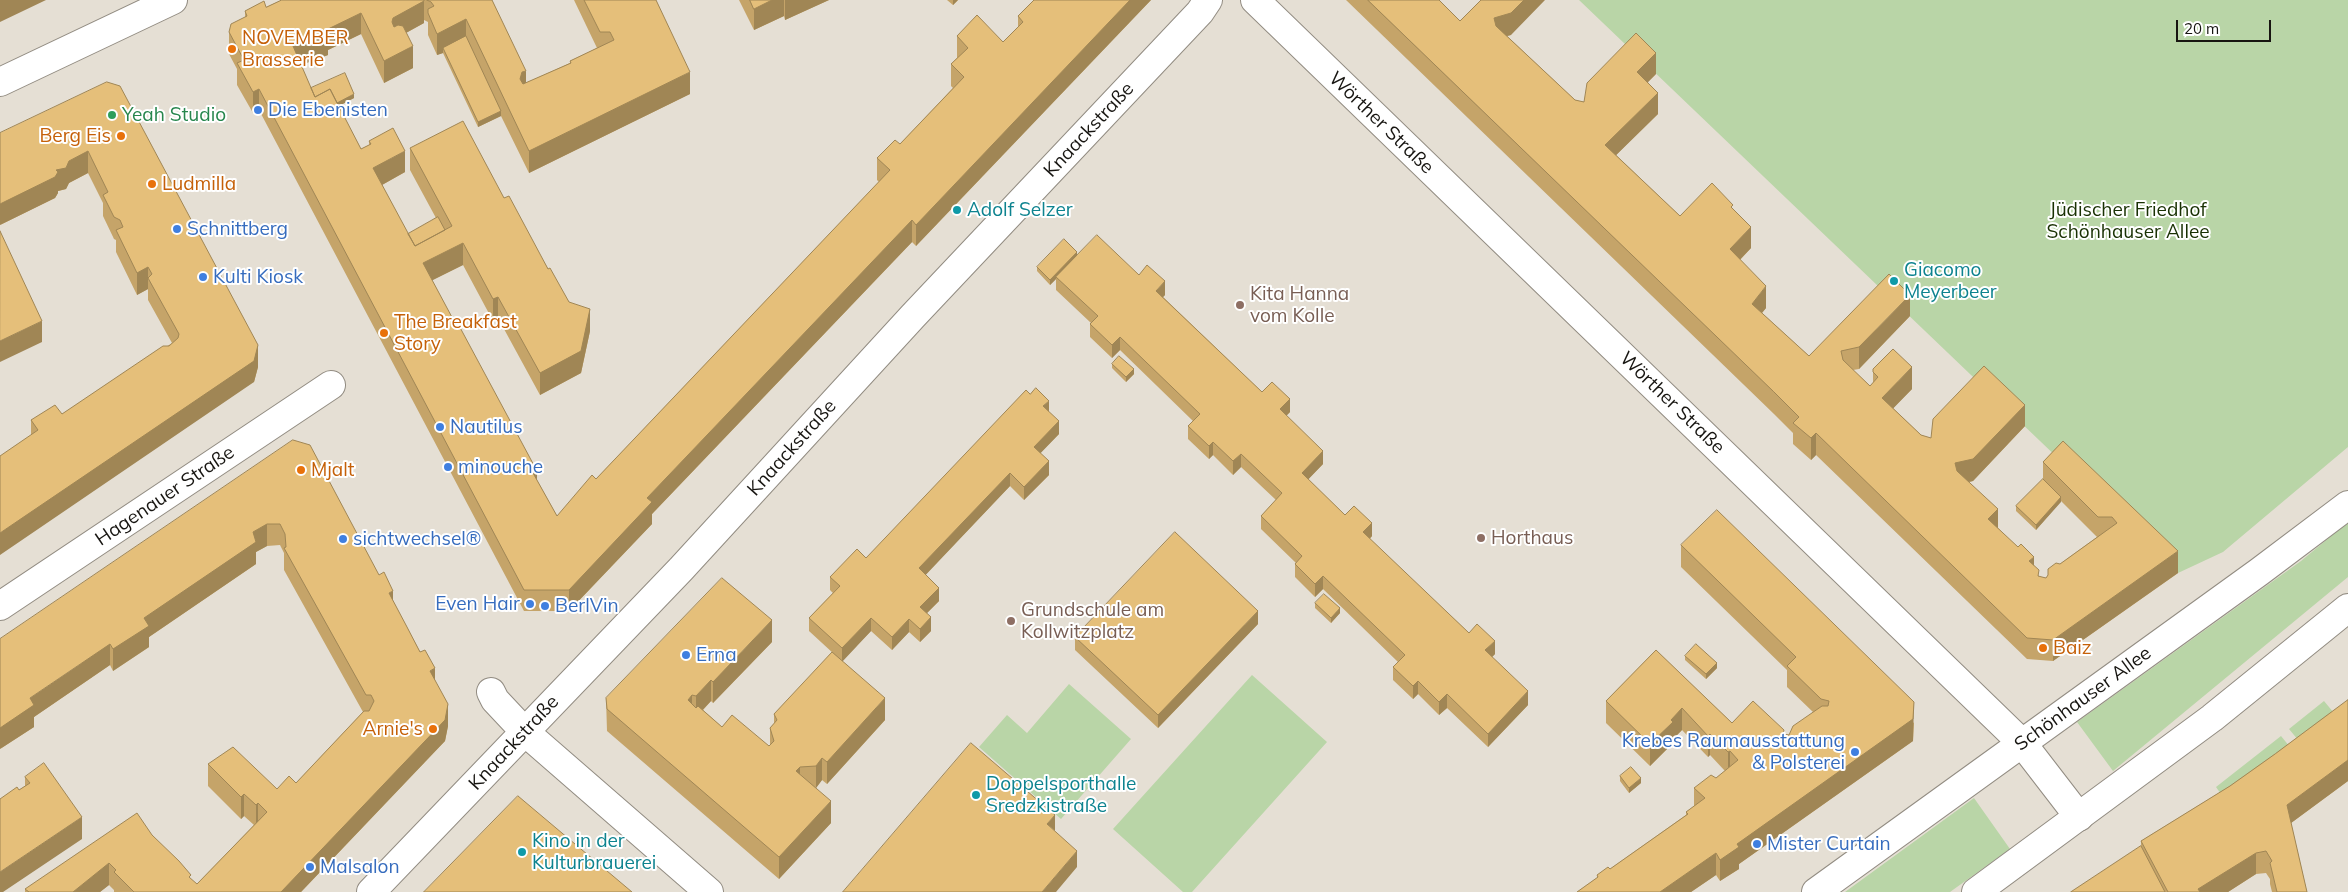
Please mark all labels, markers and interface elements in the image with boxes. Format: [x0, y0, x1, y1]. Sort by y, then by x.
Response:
scale bar [2178, 10, 2273, 42]
text: 20 m [2184, 19, 2219, 38]
place label: NOVEMBER Brasserie [242, 27, 349, 71]
marker: NOVEMBER Brasserie [226, 43, 238, 55]
street label: Wörther Straße [1324, 67, 1438, 179]
street label: Knaackstraße [1039, 78, 1139, 182]
place label: Die Ebenisten [268, 99, 388, 121]
place label: Yeah Studio [122, 104, 226, 126]
marker: Die Ebenisten [252, 104, 264, 116]
marker: Yeah Studio [106, 109, 118, 121]
place label: Berg Eis [39, 125, 111, 147]
marker: Berg Eis [115, 130, 127, 142]
place label: Ludmilla [162, 173, 236, 195]
marker: Ludmilla [146, 178, 158, 190]
place label: Adolf Selzer [967, 199, 1073, 221]
park label: Jüdischer Friedhof Schönhauser Allee [2046, 199, 2210, 243]
marker: Adolf Selzer [951, 204, 963, 216]
place label: Schnittberg [187, 218, 288, 240]
marker: Schnittberg [171, 223, 183, 235]
place label: Giacomo Meyerbeer [1904, 259, 1997, 303]
place label: Kulti Kiosk [213, 266, 303, 288]
marker: Kulti Kiosk [197, 271, 209, 283]
marker: Giacomo Meyerbeer [1888, 275, 1900, 287]
place label: Kita Hanna vom Kolle [1250, 283, 1349, 327]
marker: Kita Hanna vom Kolle [1234, 299, 1246, 311]
place label: The Breakfast Story [394, 311, 517, 355]
marker: The Breakfast Story [378, 327, 390, 339]
street label: Wörther Straße [1615, 347, 1729, 459]
street label: Knaackstraße [743, 395, 841, 501]
place label: Nautilus [450, 416, 523, 438]
marker: Nautilus [434, 421, 446, 433]
street label: Hagenauer Straße [91, 441, 239, 551]
place label: minouche [458, 456, 543, 478]
place label: Mjalt [311, 459, 354, 481]
marker: minouche [442, 461, 454, 473]
marker: Mjalt [295, 464, 307, 476]
place label: Horthaus [1491, 527, 1573, 549]
place label: sichtwechsel® [353, 528, 481, 550]
marker: Horthaus [1475, 532, 1487, 544]
marker: sichtwechsel® [337, 533, 349, 545]
place label: Even Hair [435, 593, 520, 615]
place label: BerlVin [555, 595, 619, 617]
marker: Even Hair [524, 598, 536, 610]
place label: Grundschule am Kollwitzplatz [1021, 599, 1164, 643]
marker: BerlVin [539, 600, 551, 612]
marker: Grundschule am Kollwitzplatz [1005, 615, 1017, 627]
place label: Baiz [2053, 637, 2092, 659]
street label: Schönhauser Allee [2010, 642, 2156, 756]
marker: Baiz [2037, 642, 2049, 654]
place label: Erna [696, 644, 737, 666]
marker: Erna [680, 649, 692, 661]
street label: Knaackstraße [464, 691, 564, 795]
place label: Arnie's [363, 718, 423, 740]
marker: Arnie's [427, 723, 439, 735]
place label: Krebes Raumausstattung & Polsterei [1622, 730, 1845, 774]
marker: Krebes Raumausstattung & Polsterei [1849, 746, 1861, 758]
place label: Doppelsporthalle Sredzkistraße [986, 773, 1136, 817]
marker: Doppelsporthalle Sredzkistraße [970, 789, 982, 801]
place label: Kino in der Kulturbrauerei [532, 830, 656, 874]
place label: Mister Curtain [1767, 833, 1891, 855]
marker: Mister Curtain [1751, 838, 1763, 850]
marker: Kino in der Kulturbrauerei [516, 846, 528, 858]
place label: Malsalon [320, 856, 400, 878]
marker: Malsalon [304, 861, 316, 873]

